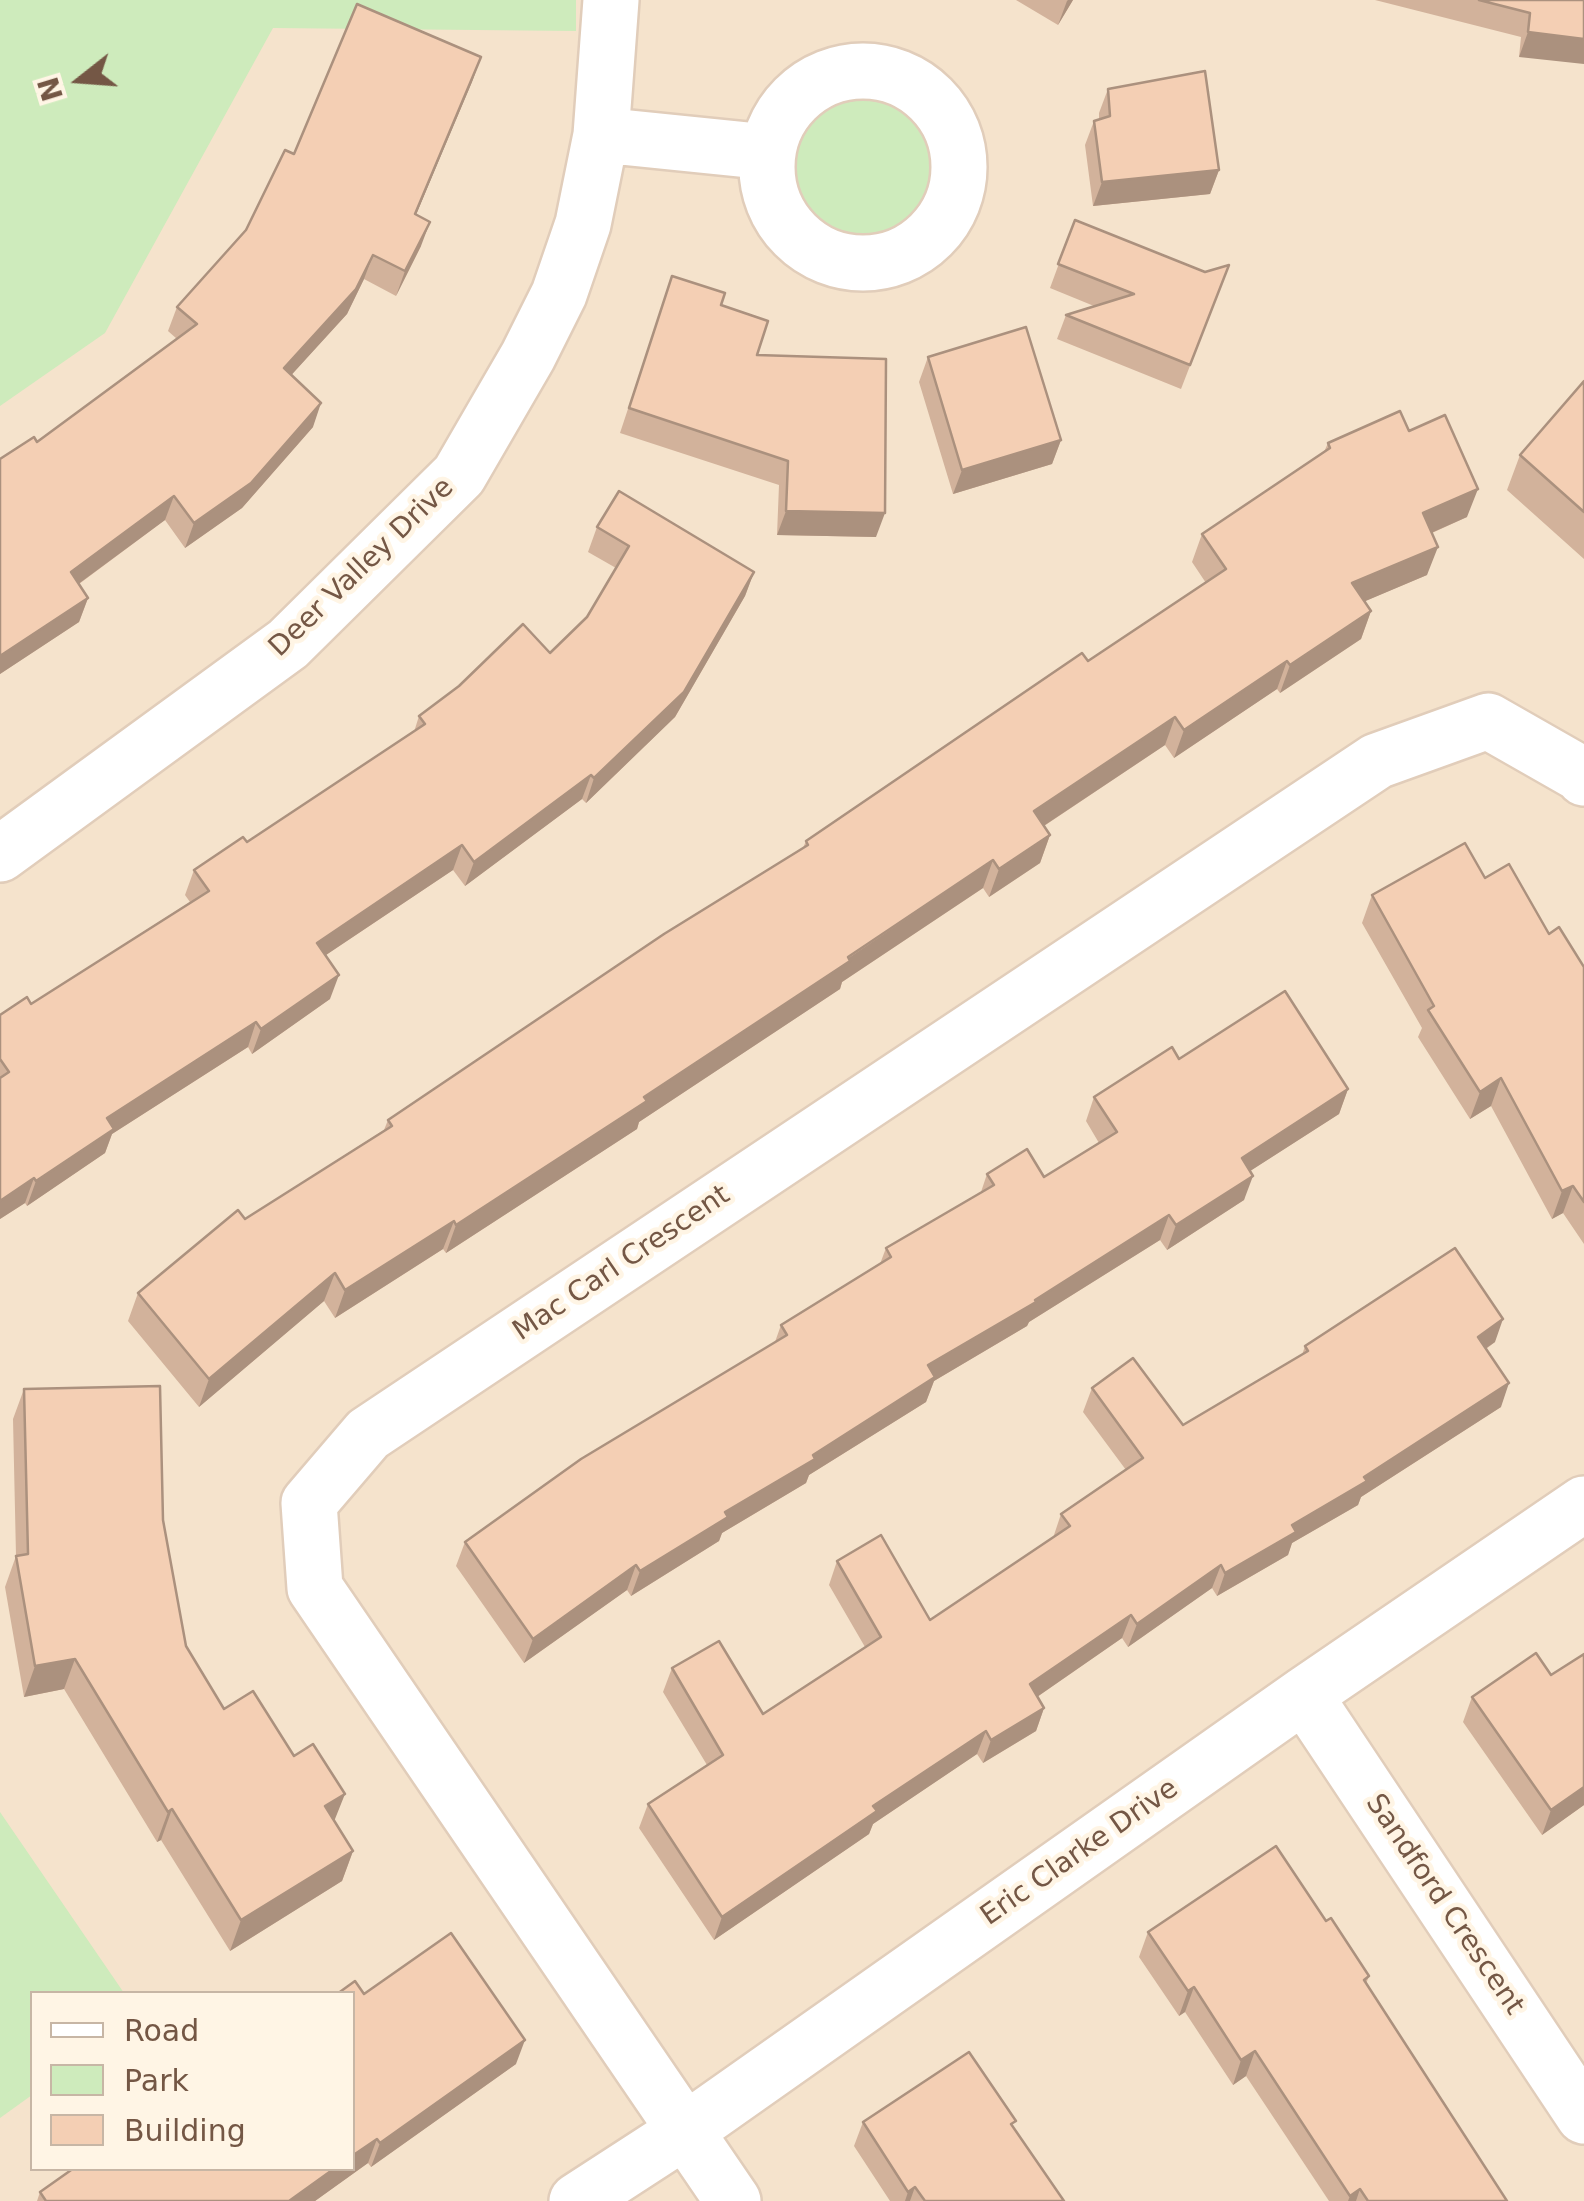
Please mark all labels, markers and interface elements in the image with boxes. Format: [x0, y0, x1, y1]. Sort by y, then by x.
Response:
north arrow [30, 30, 130, 130]
text: N [32, 73, 70, 105]
street label: Deer Valley Drive [263, 471, 461, 665]
street label: Mac Carl Crescent [507, 1179, 737, 1349]
street label: Eric Clarke Drive [975, 1772, 1185, 1934]
street label: Sandford Crescent [1358, 1788, 1530, 2022]
legend [30, 1991, 355, 2171]
text: Road [124, 2013, 199, 2048]
text: Park [124, 2063, 189, 2098]
text: Building [124, 2113, 246, 2148]

